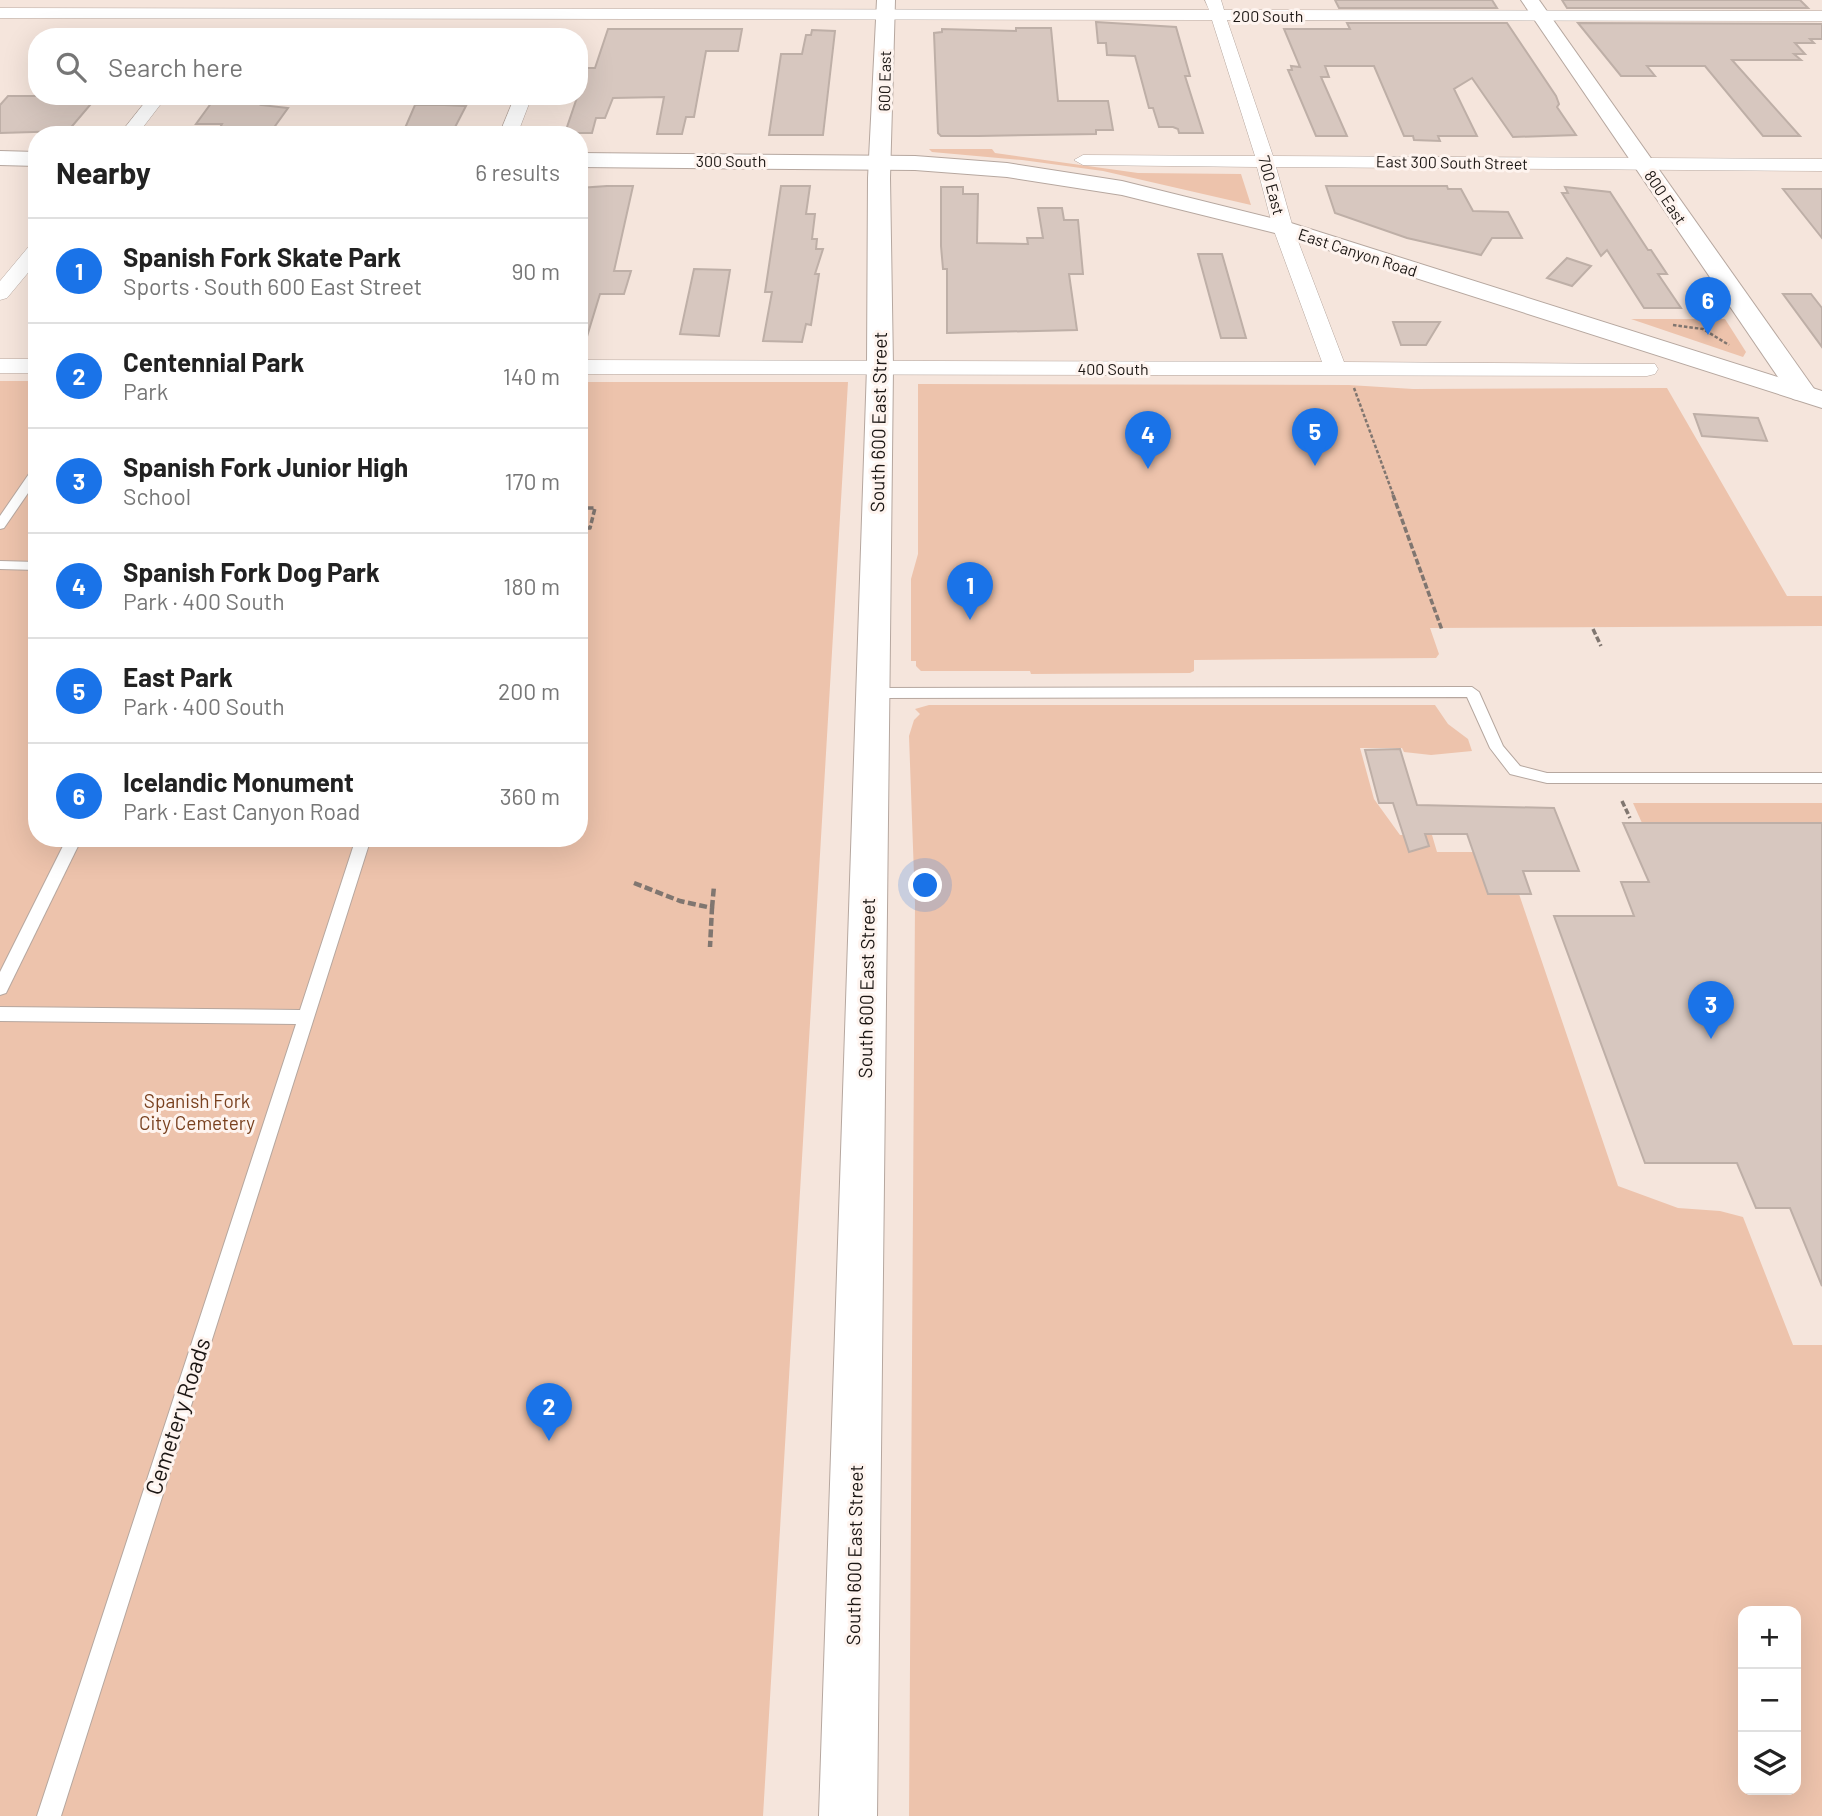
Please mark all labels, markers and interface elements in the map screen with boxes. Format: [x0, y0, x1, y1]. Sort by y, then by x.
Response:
street label: 200 South [1233, 6, 1303, 25]
search box [28, 28, 588, 105]
icon: search [52, 48, 90, 86]
street label: 600 East [874, 50, 894, 112]
text: Search here [108, 51, 243, 82]
street label: 300 South [696, 151, 766, 170]
street label: East 300 South Street [1376, 151, 1528, 173]
street label: 700 East [1255, 153, 1289, 217]
text: Nearby [56, 154, 151, 190]
text: 6 results [475, 158, 560, 186]
street label: 800 East [1641, 166, 1691, 228]
street label: East Canyon Road [1296, 224, 1420, 280]
text: Spanish Fork Skate Park [123, 241, 401, 272]
text: 1 [75, 257, 83, 285]
text: 90 m [511, 257, 560, 285]
text: Sports · South 600 East Street [123, 272, 422, 300]
pin: 6 [1685, 277, 1731, 335]
street label: South 600 East Street [865, 332, 891, 512]
text: Centennial Park [123, 346, 304, 377]
street label: 400 South [1077, 359, 1149, 378]
text: 2 [73, 362, 85, 390]
text: 140 m [503, 362, 560, 390]
text: Park [123, 377, 168, 405]
pin: 5 [1292, 408, 1338, 466]
pin: 4 [1125, 411, 1171, 469]
text: Spanish Fork Junior High [123, 451, 408, 482]
text: 3 [73, 467, 85, 495]
text: 170 m [504, 467, 560, 495]
text: School [123, 482, 191, 510]
text: Spanish Fork Dog Park [123, 556, 380, 587]
pin: 1 [947, 562, 993, 620]
text: 4 [72, 572, 86, 600]
text: 180 m [503, 572, 560, 600]
text: Park · 400 South [123, 587, 285, 615]
text: East Park [123, 661, 233, 692]
text: 5 [73, 677, 85, 705]
text: 200 m [498, 677, 560, 705]
text: Park · 400 South [123, 692, 285, 720]
text: Icelandic Monument [123, 766, 354, 797]
text: 6 [73, 782, 85, 810]
text: 360 m [500, 782, 560, 810]
text: Park · East Canyon Road [123, 797, 360, 825]
your location [908, 868, 942, 902]
street label: South 600 East Street [853, 898, 879, 1078]
pin: 3 [1688, 981, 1734, 1039]
park label: Spanish Fork City Cemetery [139, 1089, 255, 1134]
street label: Cemetery Roads [138, 1334, 216, 1498]
pin: 2 [526, 1383, 572, 1441]
street label: South 600 East Street [841, 1465, 867, 1645]
map controls [1738, 1606, 1801, 1795]
button: + [1738, 1606, 1801, 1669]
button: − [1738, 1669, 1801, 1732]
button: layers [1738, 1732, 1801, 1795]

